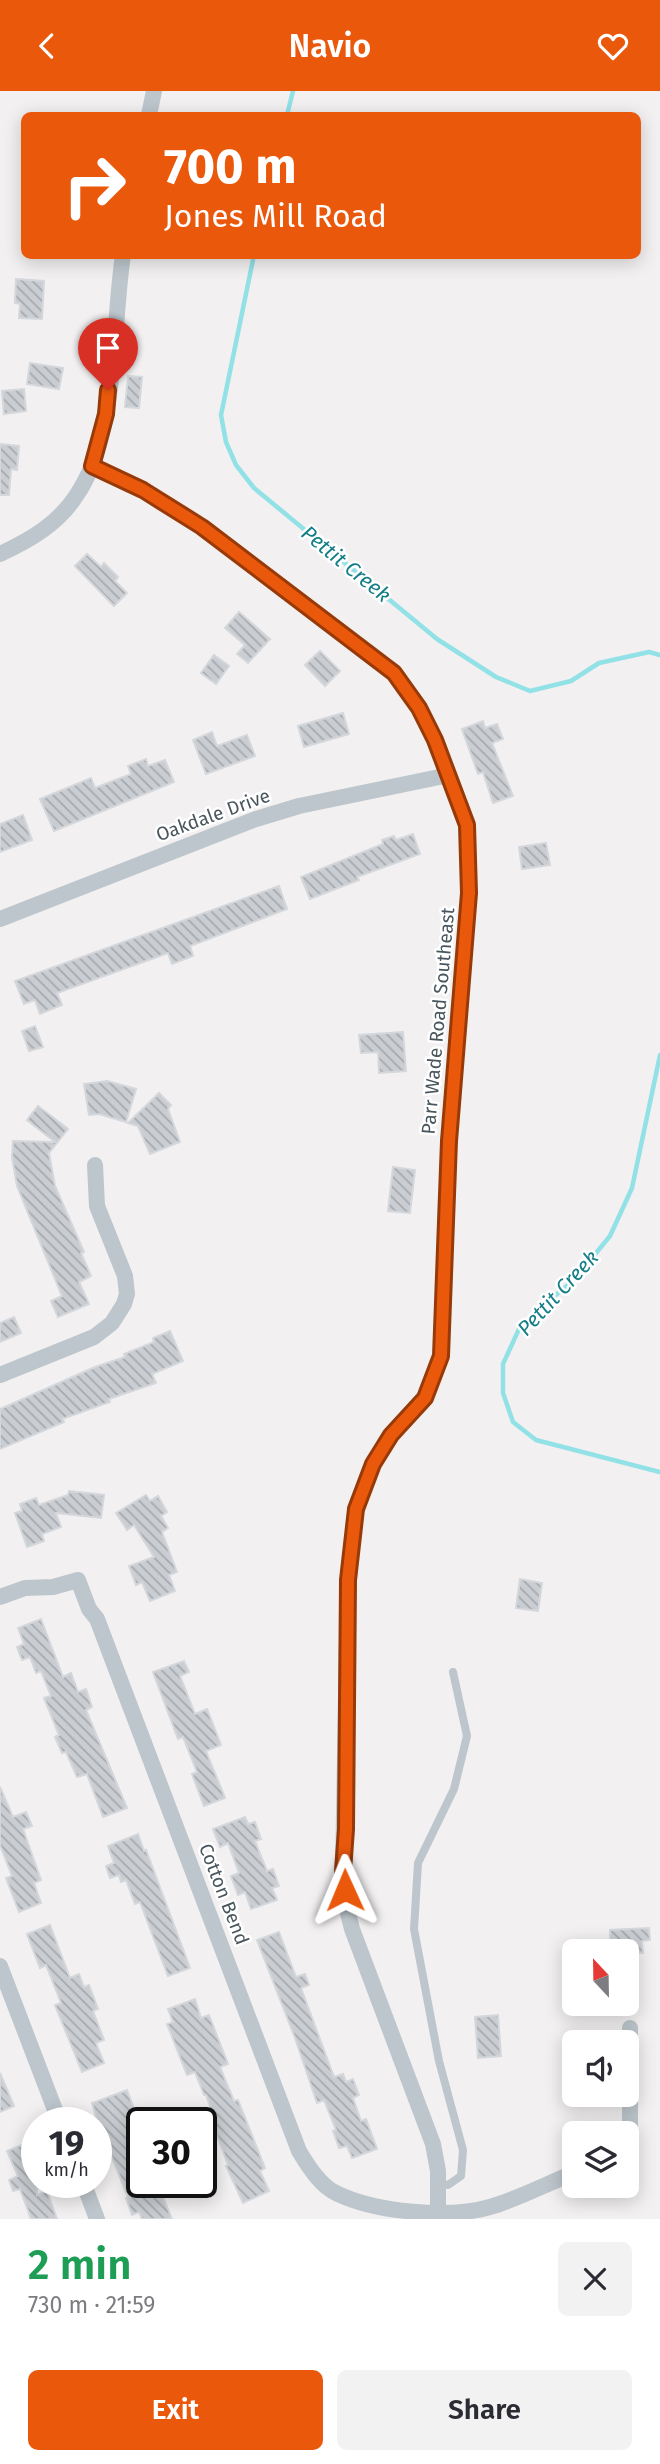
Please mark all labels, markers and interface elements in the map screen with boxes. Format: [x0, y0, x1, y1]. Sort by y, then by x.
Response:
icon: back [28, 27, 66, 65]
text: Navio [289, 27, 371, 65]
icon: heart [594, 27, 632, 65]
text: 700 m [164, 137, 297, 196]
icon: right [49, 140, 140, 231]
text: Jones Mill Road [164, 197, 387, 235]
pin [78, 318, 138, 390]
icon: arrive [89, 329, 127, 367]
water label: Pettit Creek [296, 520, 396, 608]
street label: Oakdale Drive [153, 784, 273, 846]
street label: Parr Wade Road Southeast [417, 906, 459, 1135]
water label: Pettit Creek [512, 1245, 604, 1341]
street label: Cotton Bend [194, 1840, 254, 1948]
position arrow [308, 1853, 382, 1927]
north arrow [562, 1939, 639, 2016]
map controls [562, 1939, 639, 2198]
button: sound [562, 2030, 639, 2107]
speed limit sign: 30 [126, 2107, 217, 2198]
button: layers [562, 2121, 639, 2198]
text: 19 [49, 2122, 84, 2164]
text: km/h [44, 2159, 89, 2181]
text: 2 min [28, 2240, 132, 2290]
button: close [558, 2242, 632, 2316]
text: 730 m · 21:59 [28, 2291, 155, 2319]
button: Exit [28, 2370, 323, 2450]
button: Share [337, 2370, 632, 2450]

